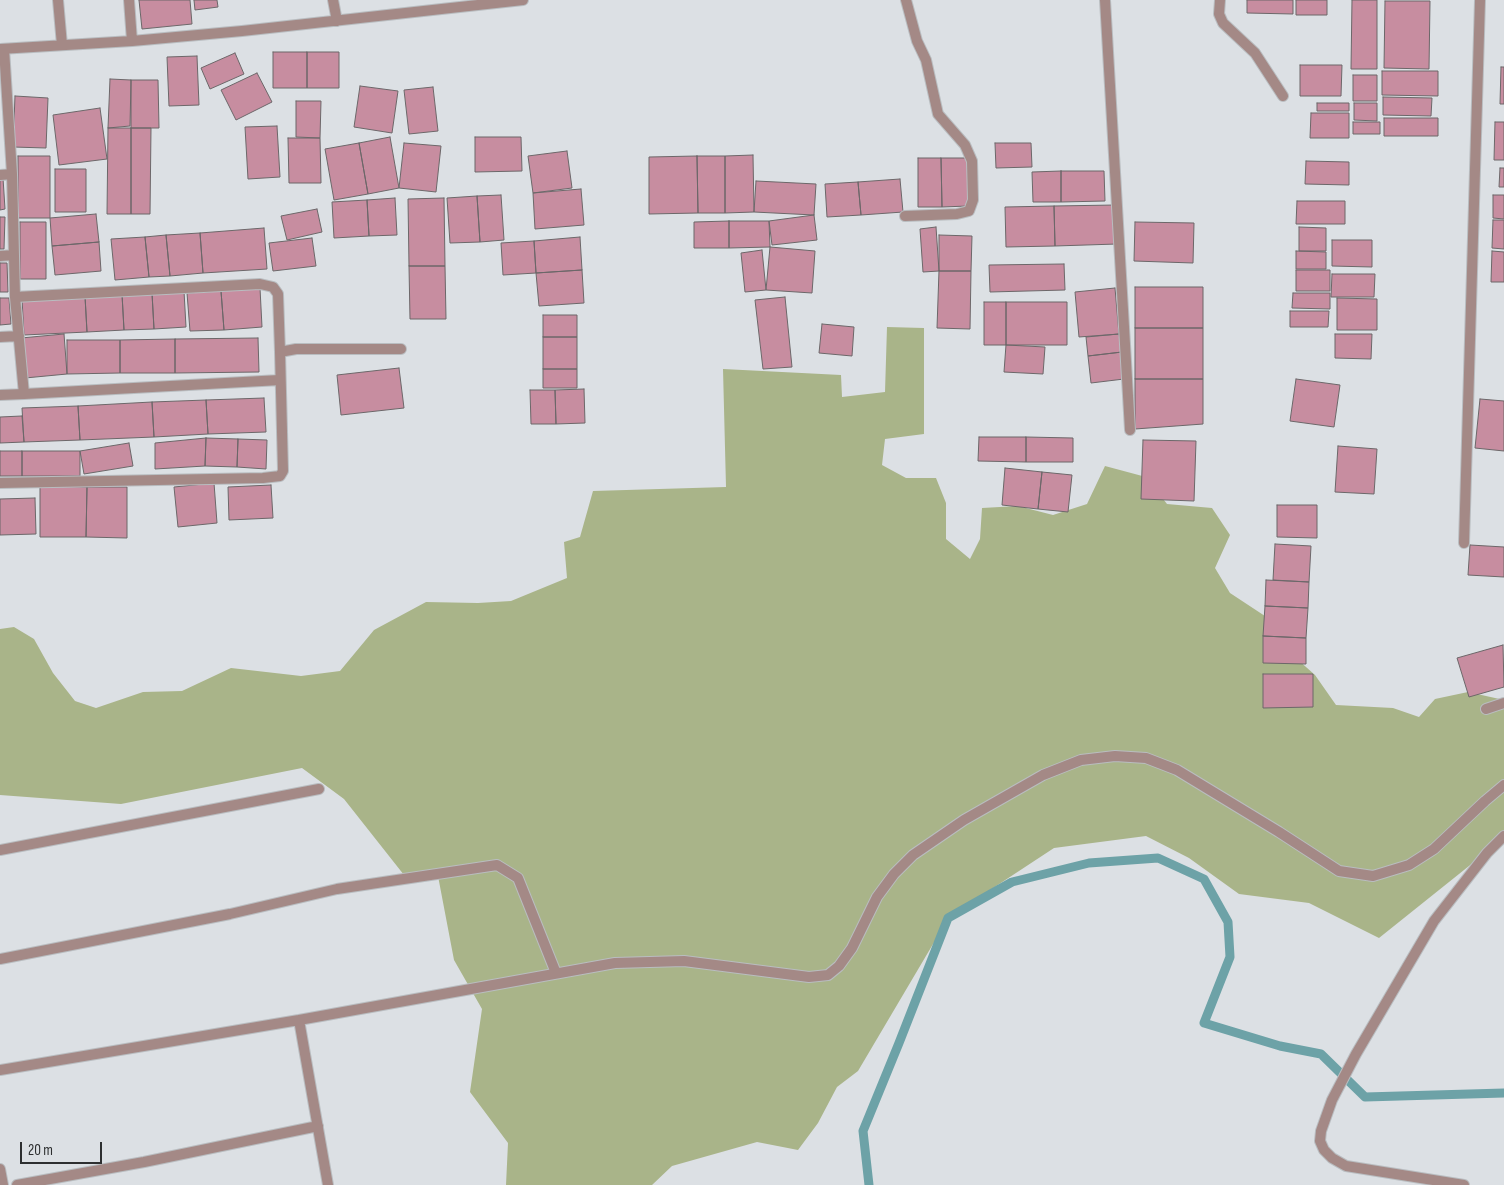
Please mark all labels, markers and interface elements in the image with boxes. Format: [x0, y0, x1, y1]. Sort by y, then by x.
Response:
scale bar [22, 1132, 105, 1164]
text: 20 m [28, 1141, 53, 1160]

